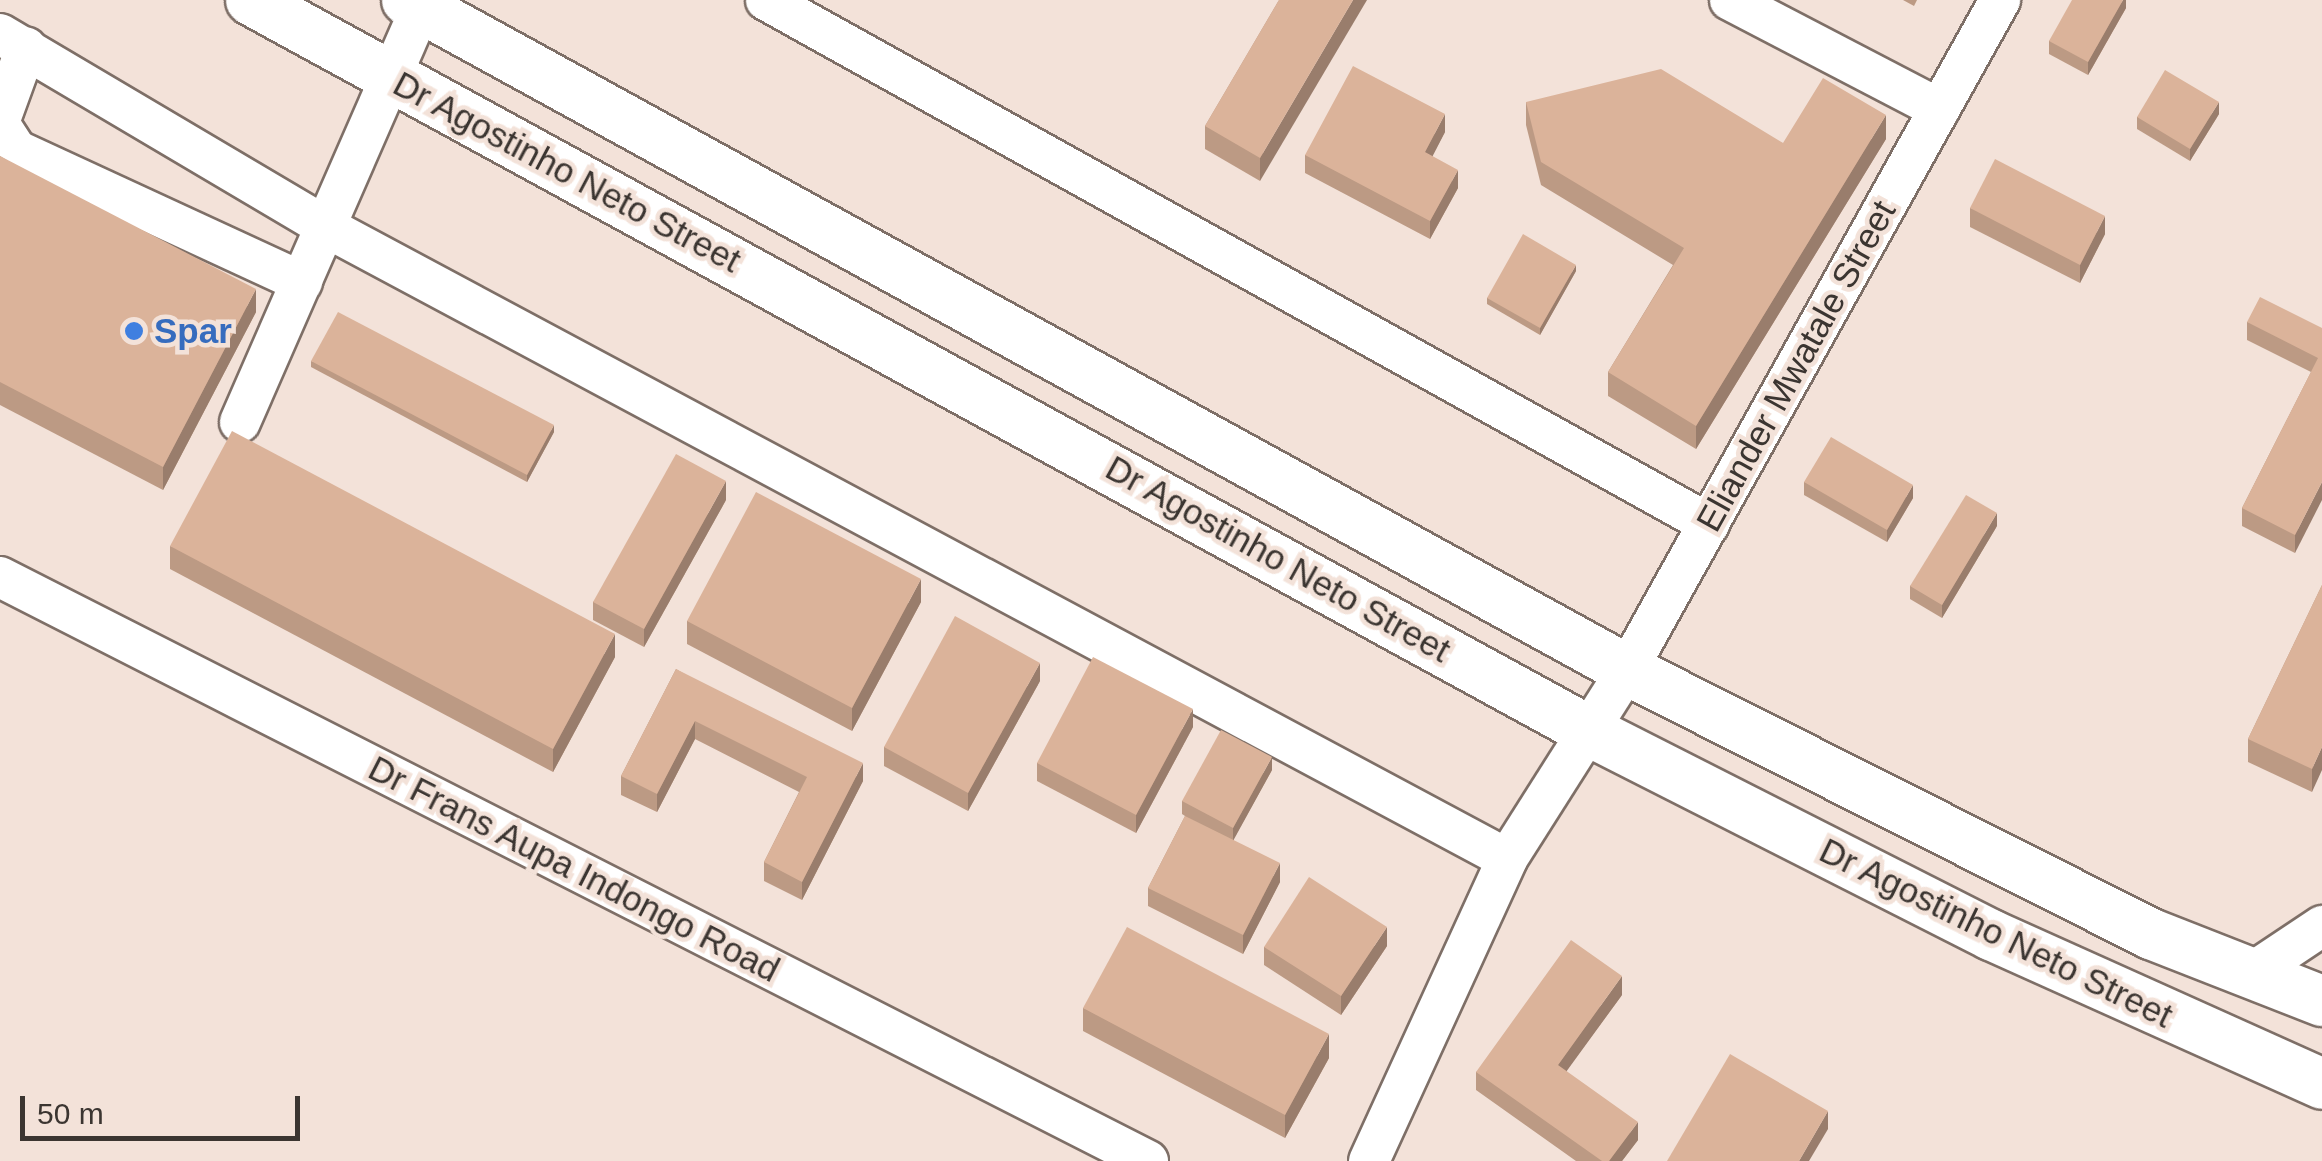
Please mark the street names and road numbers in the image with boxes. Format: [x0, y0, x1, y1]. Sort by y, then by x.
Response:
street label: Dr Agostinho Neto Street [385, 62, 749, 282]
street label: Eliander Mwatale Street [1688, 193, 1904, 539]
street label: Dr Agostinho Neto Street [1098, 446, 1458, 672]
street label: Dr Frans Aupa Indongo Road [361, 747, 787, 991]
street label: Dr Agostinho Neto Street [1812, 829, 2180, 1037]

